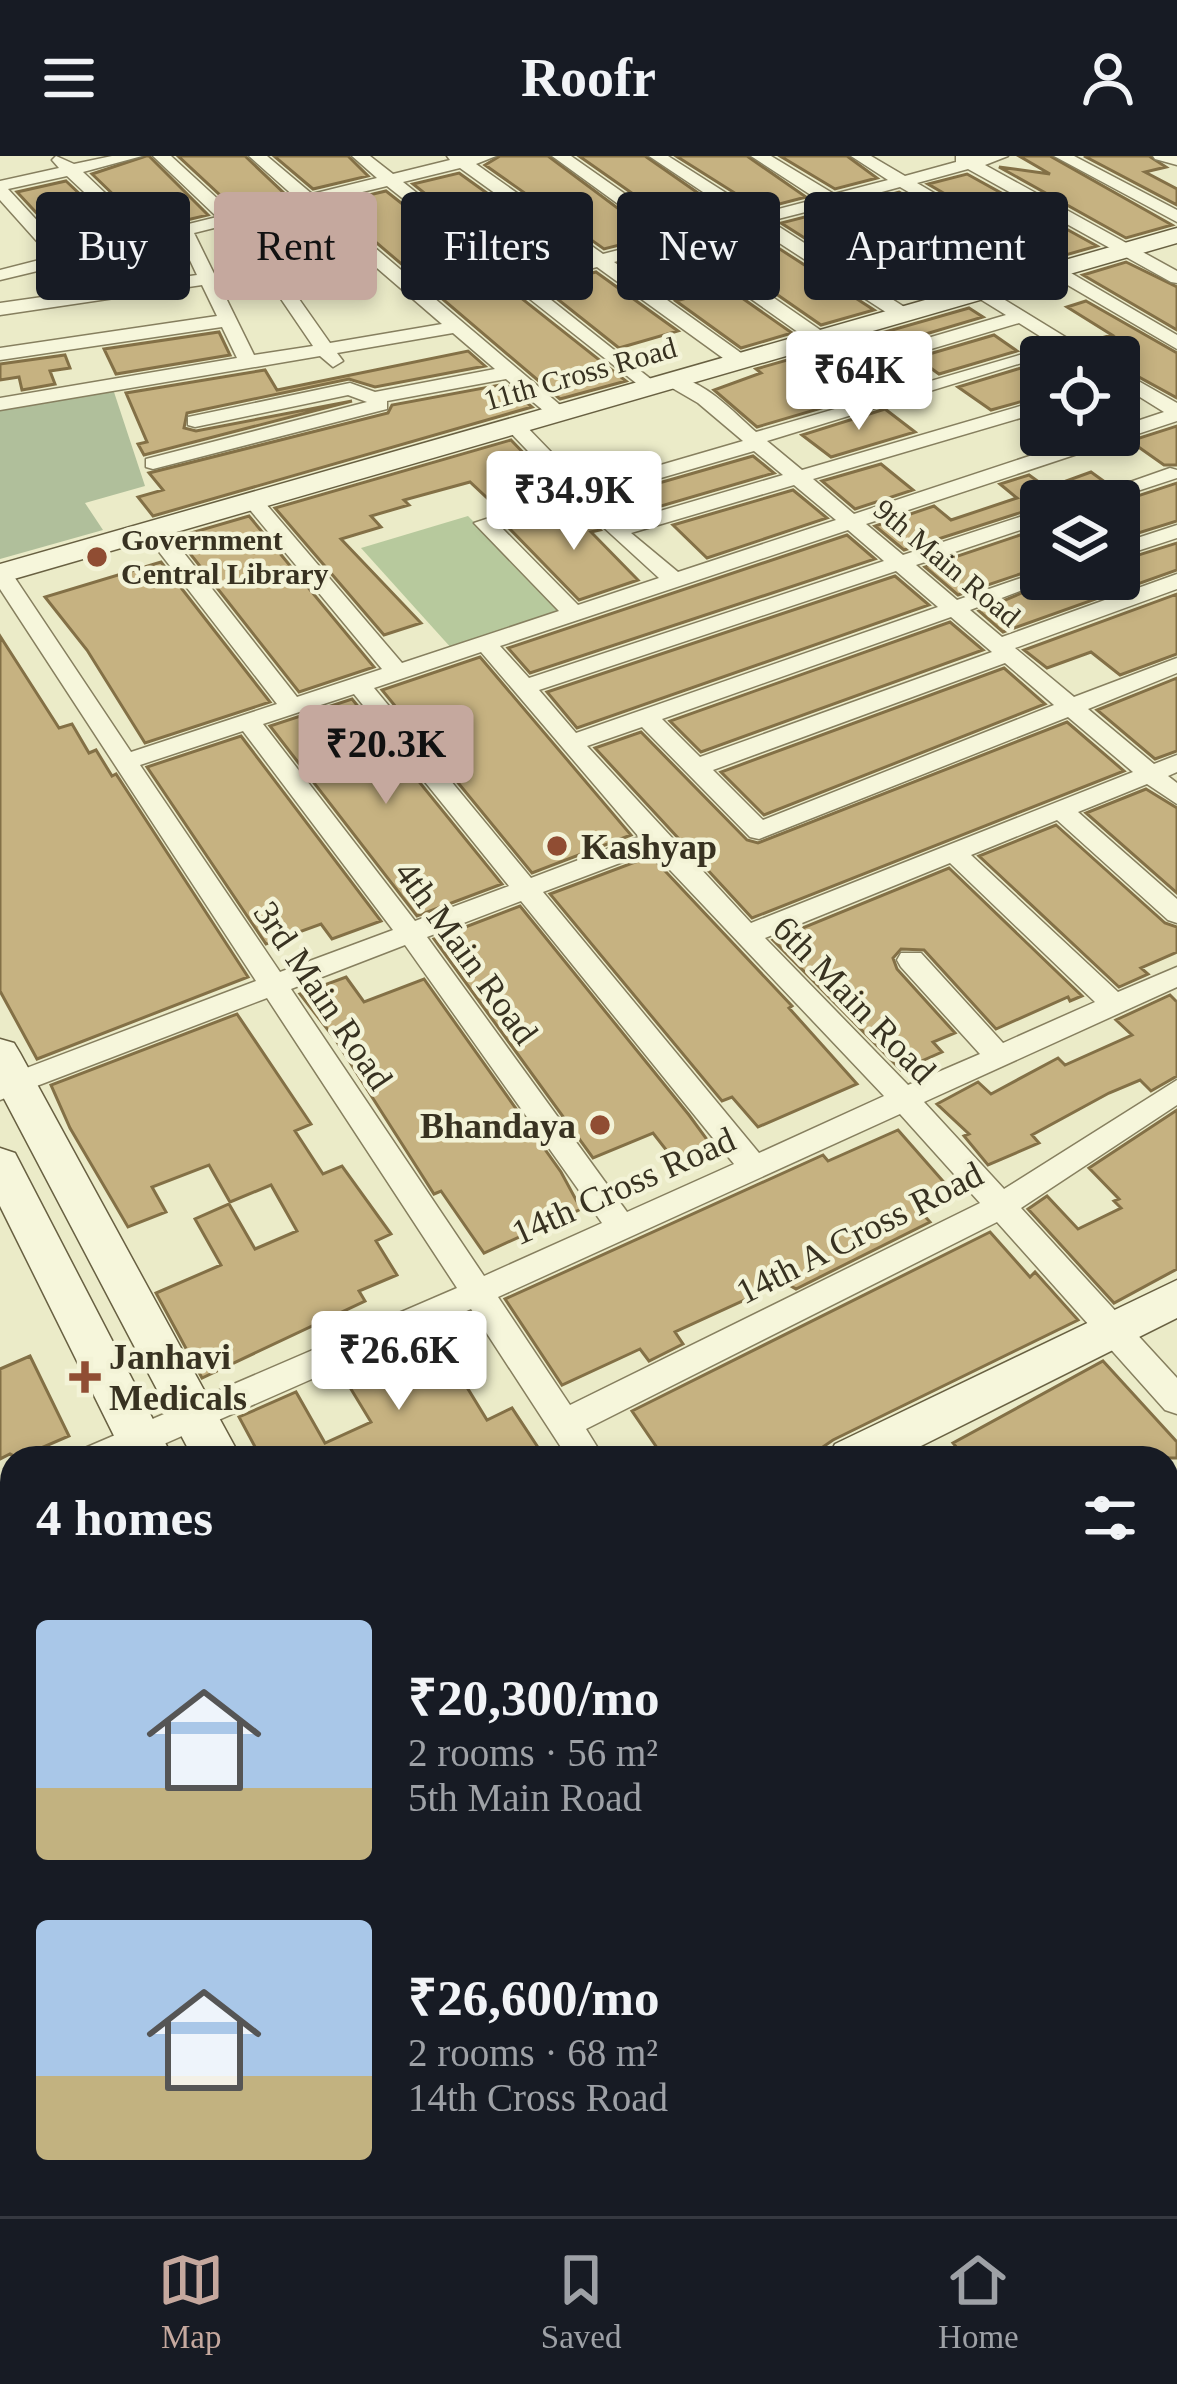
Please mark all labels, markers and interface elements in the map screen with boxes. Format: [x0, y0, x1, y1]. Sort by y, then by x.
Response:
icon: menu [36, 45, 102, 111]
icon: person [1075, 45, 1141, 111]
text: Roofr [521, 48, 656, 108]
chip: Buy [36, 192, 190, 300]
chip: Rent [214, 192, 377, 300]
chip: Filters [401, 192, 593, 300]
chip: New [617, 192, 780, 300]
chip: Apartment [804, 192, 1068, 300]
street label: 11th Cross Road [480, 330, 680, 417]
pin: ₹64K [788, 331, 930, 433]
map controls [1020, 336, 1140, 600]
button: locate [1020, 336, 1140, 456]
text: ₹64K [813, 348, 905, 391]
pin: ₹34.9K [476, 451, 672, 553]
text: ₹34.9K [514, 468, 634, 511]
button: layers [1020, 480, 1140, 600]
street label: 9th Main Road [868, 492, 1027, 633]
place label: Government Central Library [121, 523, 328, 590]
marker: Government Central Library [84, 544, 110, 570]
pin: ₹20.3K [288, 705, 484, 807]
text: ₹20.3K [326, 722, 446, 765]
place label: Kashyap [581, 827, 717, 867]
marker: Kashyap [544, 833, 570, 859]
street label: 4th Main Road [387, 853, 546, 1052]
street label: 3rd Main Road [246, 894, 401, 1097]
street label: 6th Main Road [765, 908, 944, 1091]
place label: Bhandaya [420, 1106, 576, 1146]
marker: Bhandaya [587, 1112, 613, 1138]
street label: 14th Cross Road [506, 1119, 741, 1253]
street label: 14th A Cross Road [730, 1154, 989, 1312]
pin: ₹26.6K [301, 1311, 497, 1413]
text: ₹26.6K [339, 1328, 459, 1371]
place label: Janhavi Medicals [109, 1337, 247, 1418]
marker: Janhavi Medicals [72, 1364, 98, 1390]
icon: filters [1077, 1485, 1143, 1551]
text: 4 homes [36, 1490, 213, 1546]
icon: home [132, 1668, 276, 1812]
text: ₹20,300/mo [408, 1670, 660, 1726]
text: 2 rooms · 56 m² [408, 1731, 658, 1774]
text: 5th Main Road [408, 1776, 642, 1819]
icon: home [132, 1968, 276, 2112]
text: ₹26,600/mo [408, 1970, 660, 2026]
text: 2 rooms · 68 m² [408, 2031, 658, 2074]
text: 14th Cross Road [408, 2076, 668, 2119]
tab: Map [158, 2247, 224, 2356]
tab: Saved [541, 2247, 622, 2356]
tab: Home [938, 2247, 1019, 2356]

